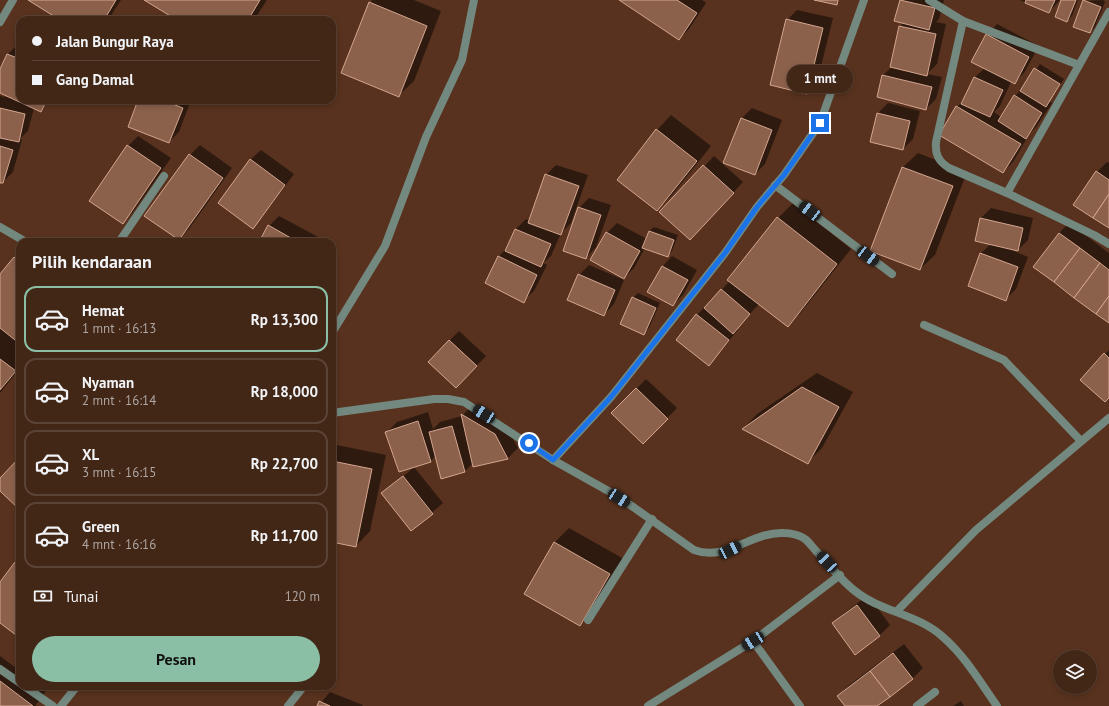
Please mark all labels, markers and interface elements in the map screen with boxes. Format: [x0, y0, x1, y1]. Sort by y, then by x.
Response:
text: Jalan Bungur Raya [56, 32, 174, 51]
callout: 1 mnt [787, 65, 853, 93]
text: Gang Damal [56, 70, 134, 89]
text: 1 mnt [804, 70, 836, 87]
route end [811, 114, 829, 132]
car [797, 199, 823, 223]
car [855, 244, 881, 268]
text: Pilih kendaraan [32, 250, 152, 273]
icon: car [34, 301, 70, 337]
text: Hemat [82, 301, 124, 320]
text: Rp 13,300 [251, 310, 318, 329]
text: 1 mnt · 16:13 [82, 320, 156, 337]
icon: car [34, 373, 70, 409]
text: Nyaman [82, 373, 134, 392]
text: Rp 18,000 [251, 382, 318, 401]
text: 2 mnt · 16:14 [82, 392, 156, 409]
car [471, 403, 497, 425]
route start [520, 434, 538, 452]
icon: car [34, 445, 70, 481]
text: XL [82, 445, 99, 464]
text: Rp 22,700 [251, 454, 318, 473]
text: 3 mnt · 16:15 [82, 464, 156, 481]
car [606, 486, 632, 510]
icon: car [34, 517, 70, 553]
text: Green [82, 517, 120, 536]
text: Rp 11,700 [251, 526, 318, 545]
text: 4 mnt · 16:16 [82, 536, 156, 553]
car [717, 539, 743, 561]
car [814, 549, 840, 575]
icon: cash [32, 585, 54, 607]
text: Tunai [64, 587, 99, 606]
text: 120 m [285, 588, 320, 605]
car [740, 630, 766, 652]
button: Pesan [32, 636, 320, 682]
map controls [1053, 650, 1097, 694]
button: layers [1053, 650, 1097, 694]

